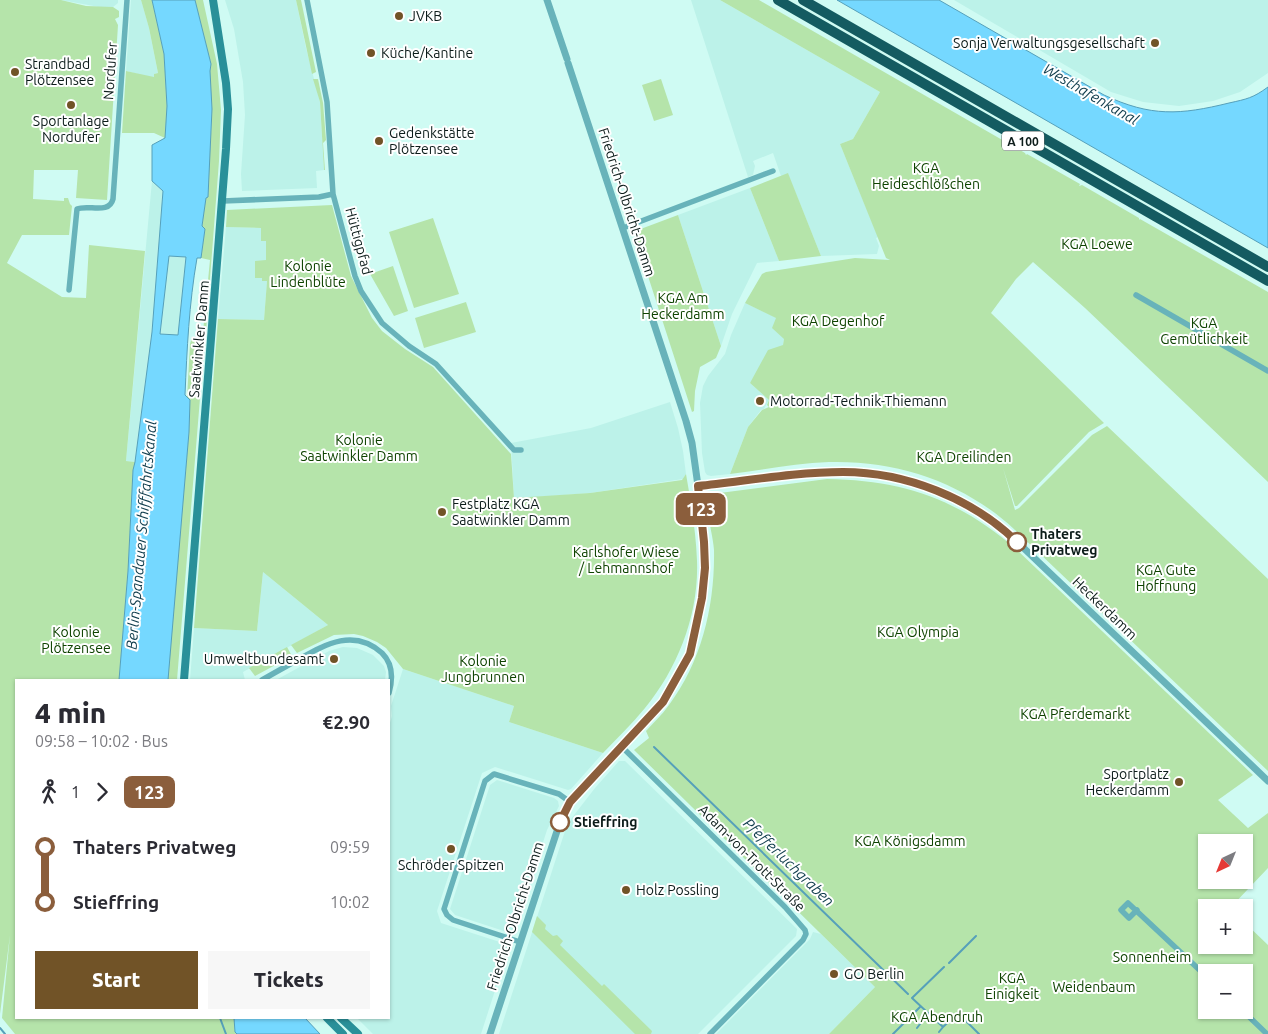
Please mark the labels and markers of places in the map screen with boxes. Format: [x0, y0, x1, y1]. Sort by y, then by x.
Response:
place label: JVKB [409, 8, 442, 24]
marker: JVKB [393, 10, 405, 22]
place label: Sonja Verwaltungsgesellschaft [953, 35, 1145, 51]
marker: Sonja Verwaltungsgesellschaft [1149, 37, 1161, 49]
place label: Küche/Kantine [381, 45, 473, 61]
marker: Küche/Kantine [365, 47, 377, 59]
place label: Strandbad Plötzensee [25, 56, 94, 88]
marker: Strandbad Plötzensee [9, 66, 21, 78]
marker: Sportanlage Nordufer [65, 99, 77, 111]
place label: Sportanlage Nordufer [33, 113, 109, 145]
place label: Gedenkstätte Plötzensee [389, 125, 474, 157]
marker: Gedenkstätte Plötzensee [373, 135, 385, 147]
place label: Motorrad-Technik-Thiemann [770, 393, 947, 409]
marker: Motorrad-Technik-Thiemann [754, 395, 766, 407]
place label: Festplatz KGA Saatwinkler Damm [452, 496, 570, 528]
marker: Festplatz KGA Saatwinkler Damm [436, 506, 448, 518]
place label: Thaters Privatweg [1031, 526, 1098, 558]
marker: Thaters Privatweg [1007, 532, 1027, 552]
place label: Umweltbundesamt [204, 651, 324, 667]
marker: Umweltbundesamt [328, 653, 340, 665]
place label: Sportplatz Heckerdamm [1086, 766, 1169, 798]
marker: Sportplatz Heckerdamm [1173, 776, 1185, 788]
marker: Stieffring [550, 812, 570, 832]
place label: Stieffring [574, 814, 638, 830]
marker: Schröder Spitzen [445, 843, 457, 855]
place label: Schröder Spitzen [398, 857, 504, 873]
place label: Holz Possling [636, 882, 719, 898]
marker: Holz Possling [620, 884, 632, 896]
place label: GO Berlin [844, 966, 904, 982]
marker: GO Berlin [828, 968, 840, 980]

